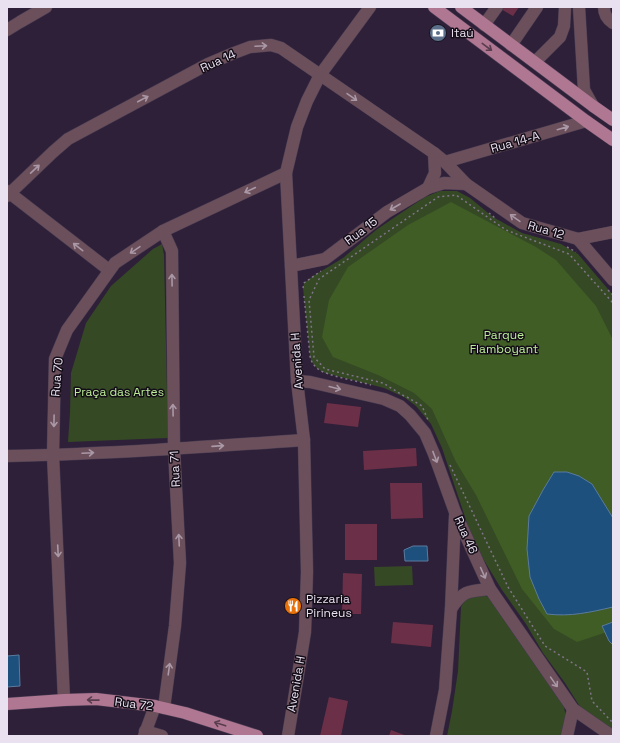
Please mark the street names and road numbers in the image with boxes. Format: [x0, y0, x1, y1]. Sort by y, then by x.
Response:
street label: Rua 14 [198, 46, 239, 76]
street label: Rua 14-A [489, 127, 542, 157]
street label: Rua 15 [341, 213, 381, 249]
street label: Rua 12 [526, 217, 566, 243]
street label: Avenida H [287, 332, 307, 390]
street label: Rua 70 [47, 357, 67, 397]
street label: Rua 71 [166, 450, 184, 488]
street label: Rua 46 [451, 514, 481, 556]
street label: Avenida H [283, 655, 309, 713]
street label: Rua 72 [114, 694, 154, 714]

